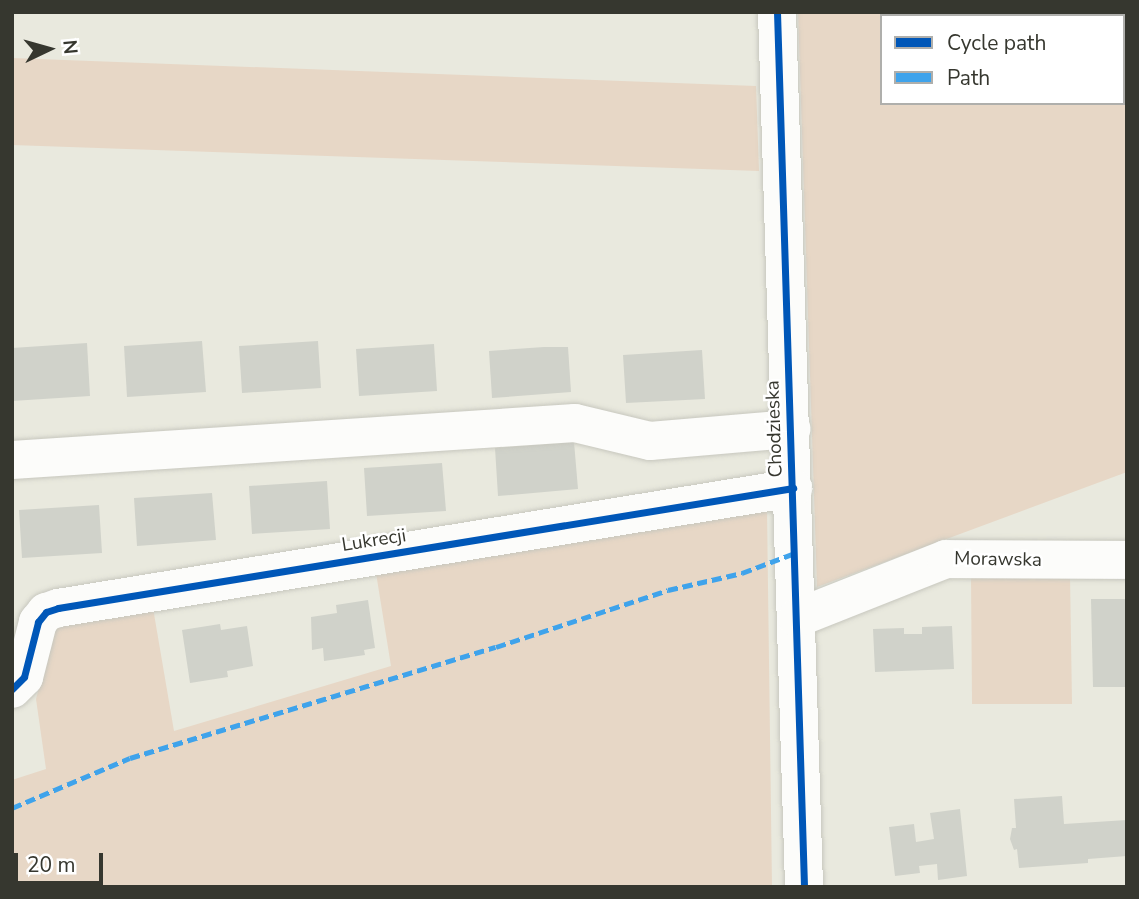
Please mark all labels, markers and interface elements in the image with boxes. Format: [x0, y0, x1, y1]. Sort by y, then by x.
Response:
north arrow [14, 14, 84, 84]
legend [880, 14, 1125, 105]
text: Cycle path [947, 29, 1046, 57]
text: N [56, 39, 83, 55]
text: Path [947, 64, 990, 92]
street label: Chodzieska [762, 380, 788, 478]
street label: Lukrecji [340, 525, 408, 557]
street label: Morawska [954, 548, 1042, 572]
scale bar [18, 839, 107, 883]
text: 20 m [27, 851, 76, 879]

